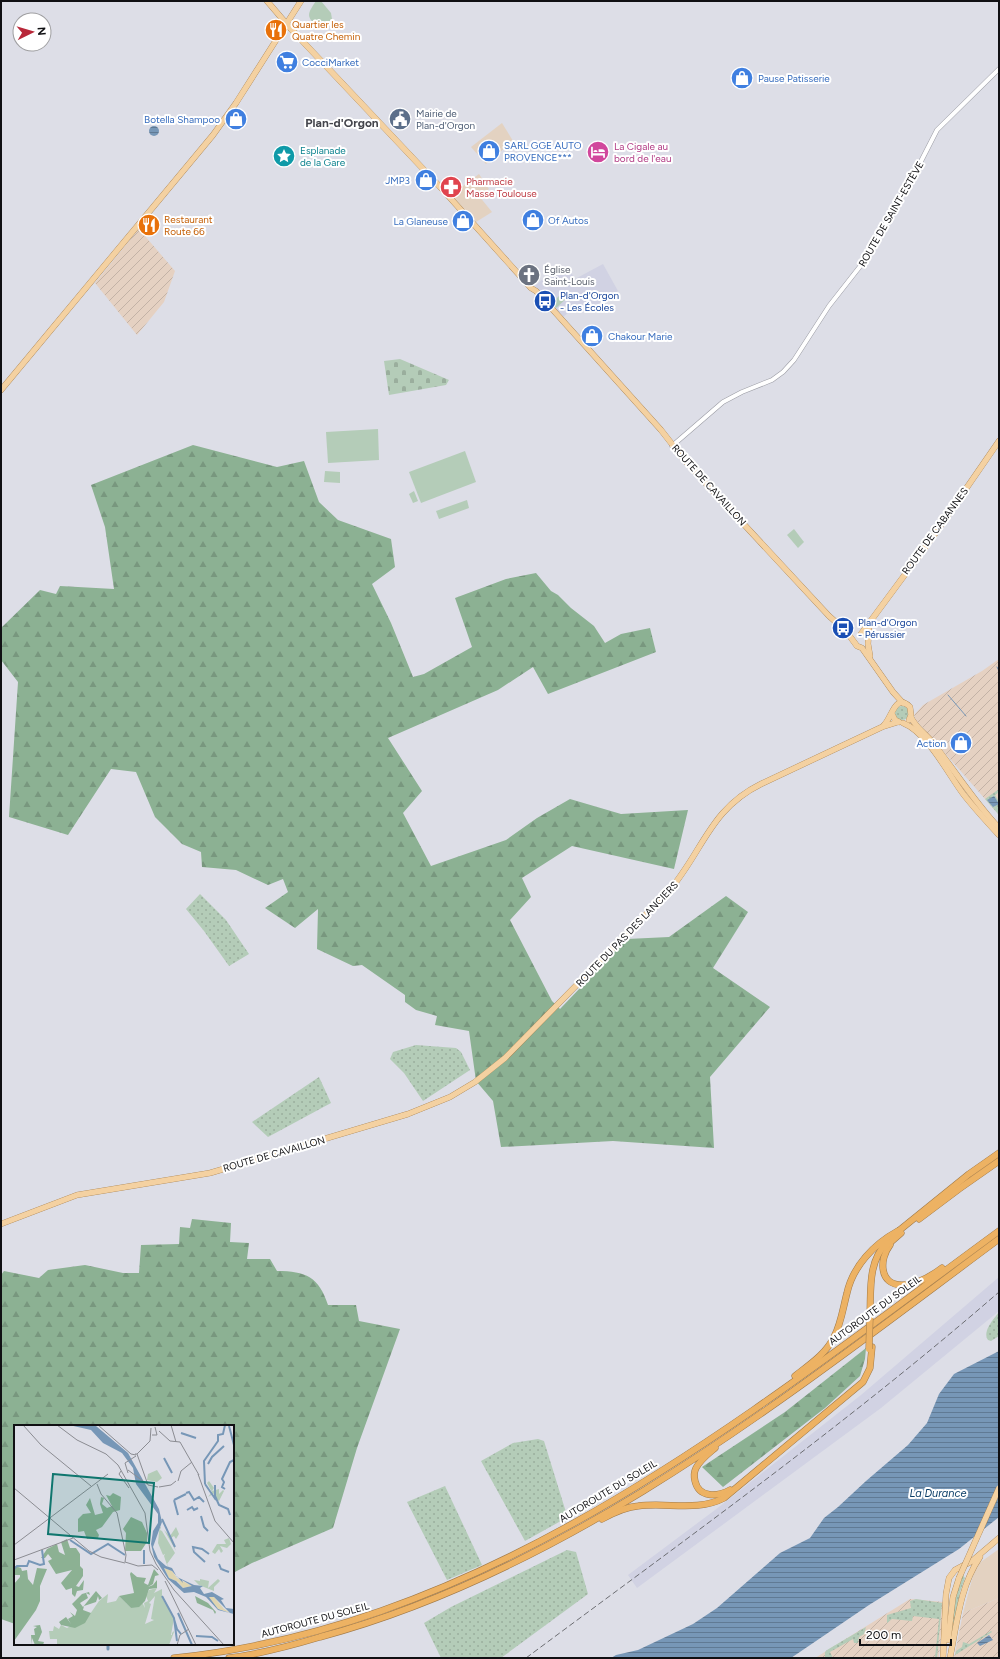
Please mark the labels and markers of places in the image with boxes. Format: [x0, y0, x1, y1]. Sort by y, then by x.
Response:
restaurant icon: Quartier les Quatre Chemin [263, 17, 289, 43]
place label: Quartier les Quatre Chemin [292, 18, 361, 43]
supermarket icon: CocciMarket [274, 49, 300, 75]
place label: CocciMarket [302, 56, 359, 69]
shop icon: Pause Patisserie [729, 65, 755, 91]
place label: Pause Patisserie [758, 72, 830, 85]
shop icon: Botella Shampoo [223, 106, 249, 132]
public building icon: Mairie de Plan-d'Orgon [387, 106, 413, 132]
place label: Mairie de Plan-d'Orgon [416, 107, 476, 132]
place label: Botella Shampoo [144, 113, 220, 126]
shop icon: SARL GGE AUTO PROVENCE*** [476, 138, 502, 164]
place label: SARL GGE AUTO PROVENCE*** [504, 139, 582, 164]
hotel icon: La Cigale au bord de l'eau [585, 139, 611, 165]
place label: La Cigale au bord de l'eau [614, 140, 672, 165]
place icon: Esplanade de la Gare [271, 143, 297, 169]
place label: Esplanade de la Gare [300, 144, 346, 169]
shop icon: JMP3 [413, 167, 439, 193]
place label: JMP3 [385, 174, 410, 187]
pharmacy icon: Pharmacie Masse Toulouse [438, 174, 464, 200]
place label: Pharmacie Masse Toulouse [466, 175, 537, 200]
shop icon: Of Autos [520, 207, 546, 233]
shop icon: La Glaneuse [450, 208, 476, 234]
restaurant icon: Restaurant Route 66 [136, 212, 162, 238]
place label: Restaurant Route 66 [164, 213, 213, 238]
place label: Of Autos [548, 214, 589, 227]
place label: La Glaneuse [394, 215, 449, 228]
church icon: Église Saint-Louis [516, 262, 542, 288]
place label: Église Saint-Louis [544, 263, 595, 288]
bus stop icon: Plan-d'Orgon - Les Écoles [532, 288, 558, 314]
place label: Plan-d'Orgon - Les Écoles [560, 289, 620, 314]
shop icon: Chakour Marie [579, 323, 605, 349]
place label: Chakour Marie [608, 330, 673, 343]
bus stop icon: Plan-d'Orgon - Pérussier [830, 615, 856, 641]
place label: Plan-d'Orgon - Pérussier [858, 616, 918, 641]
shop icon: Action [948, 730, 974, 756]
place label: Action [916, 737, 946, 750]

